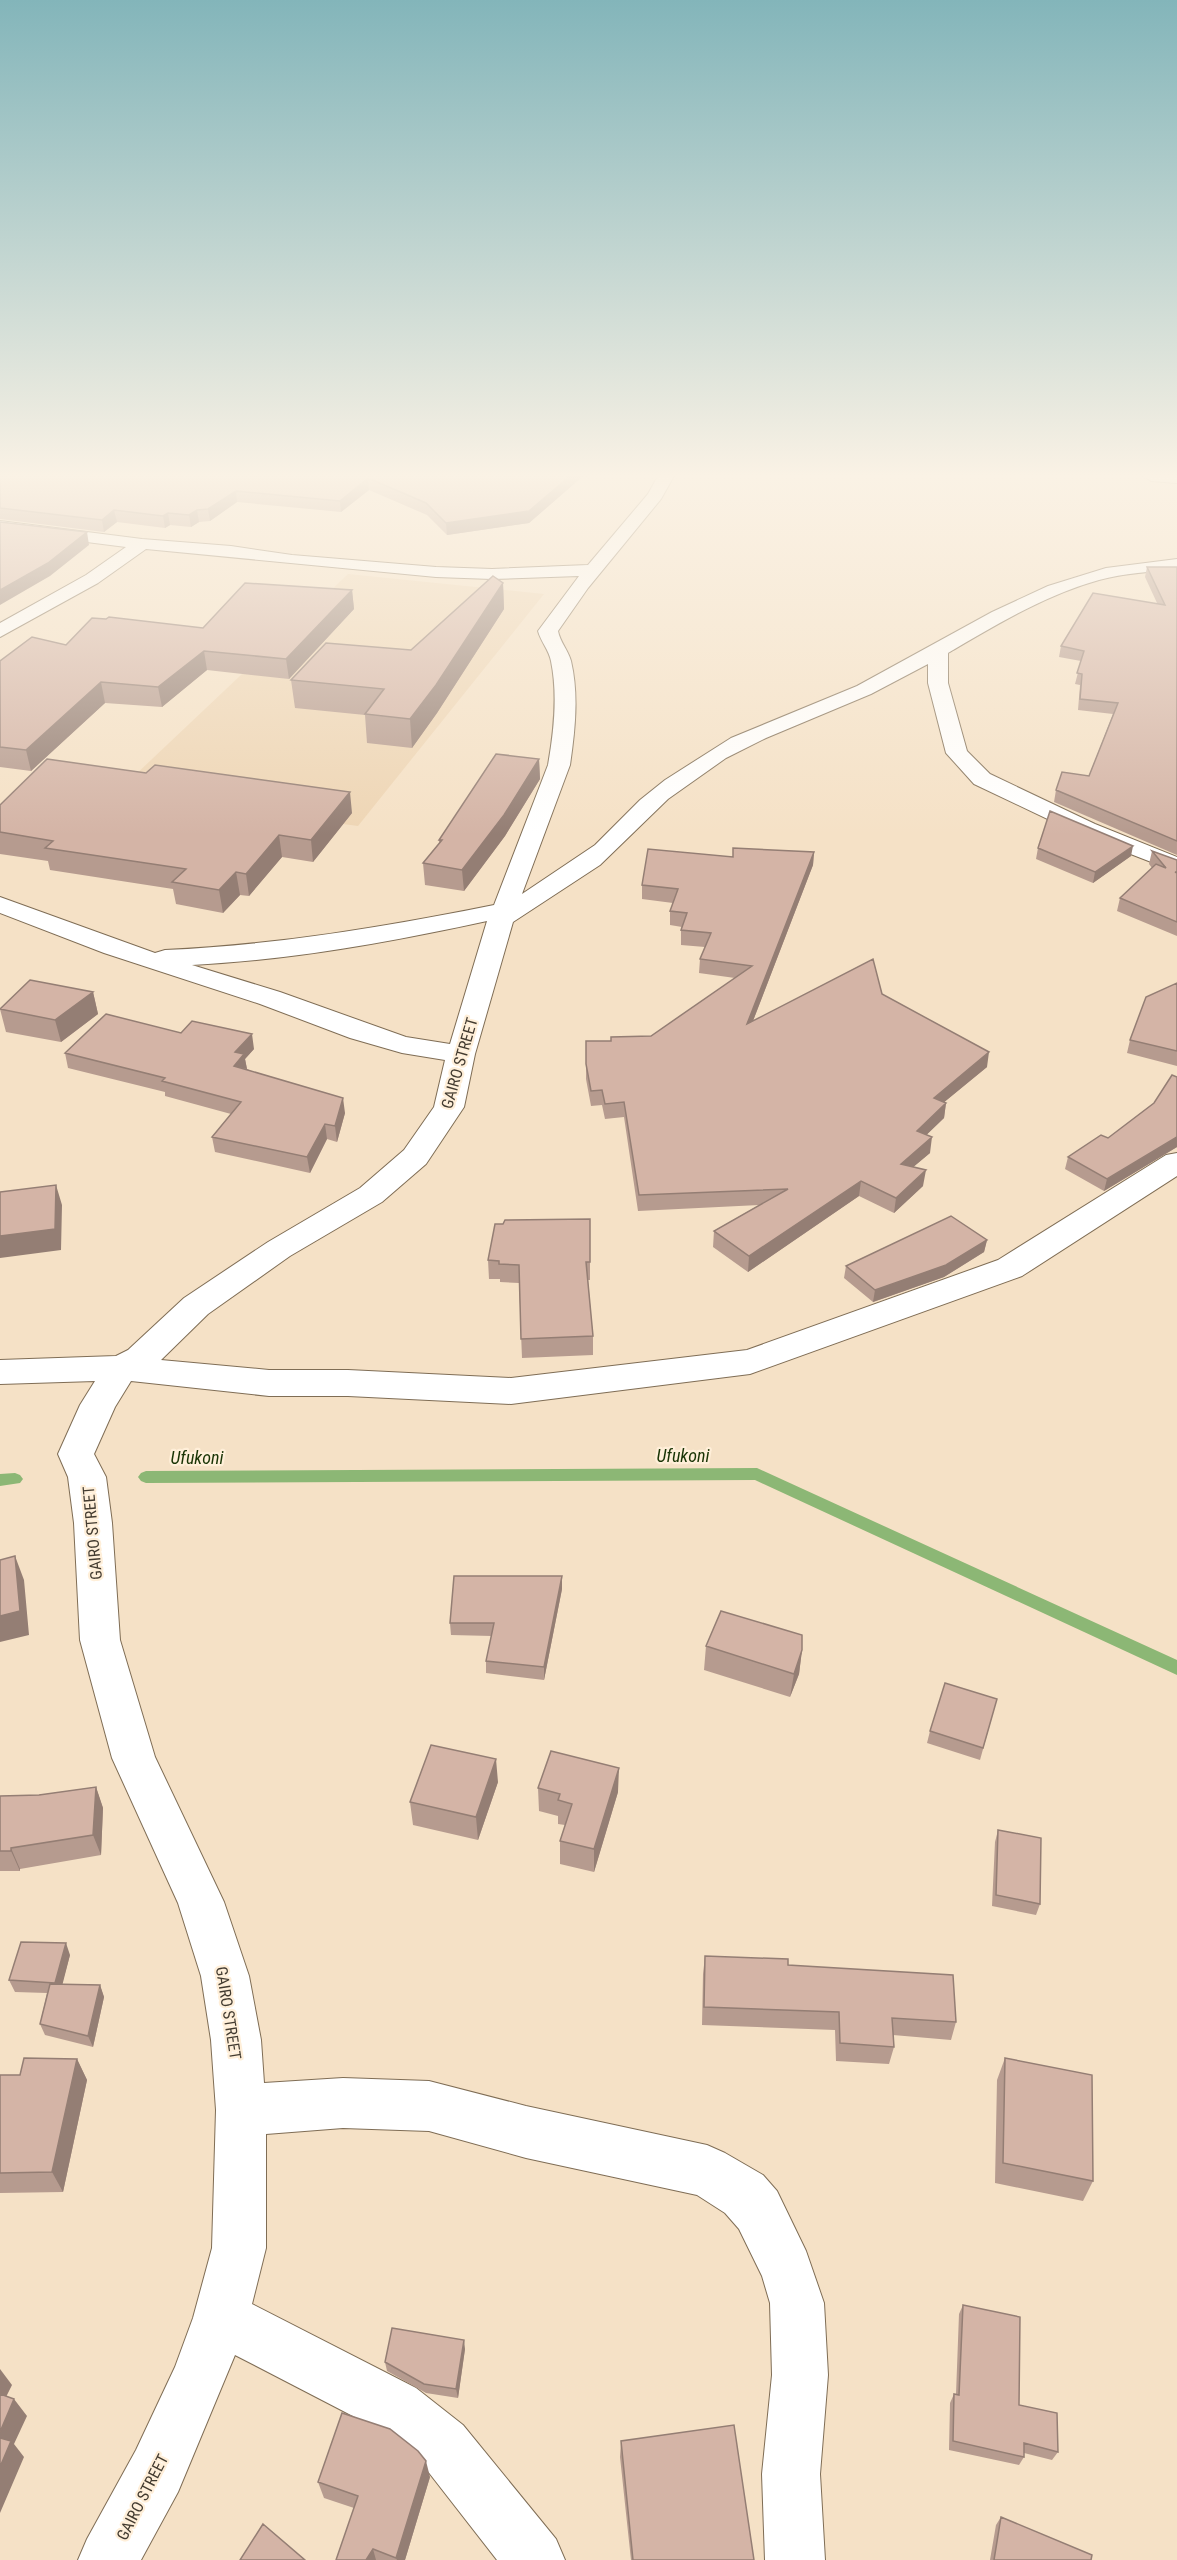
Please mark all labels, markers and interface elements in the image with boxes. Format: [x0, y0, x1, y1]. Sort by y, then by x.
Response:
street label: GAIRO STREET [437, 1015, 482, 1111]
water label: Ufukoni [657, 1445, 710, 1466]
water label: Ufukoni [171, 1447, 224, 1468]
street label: GAIRO STREET [79, 1485, 106, 1581]
street label: GAIRO STREET [212, 1965, 245, 2061]
street label: GAIRO STREET [113, 2451, 172, 2543]

